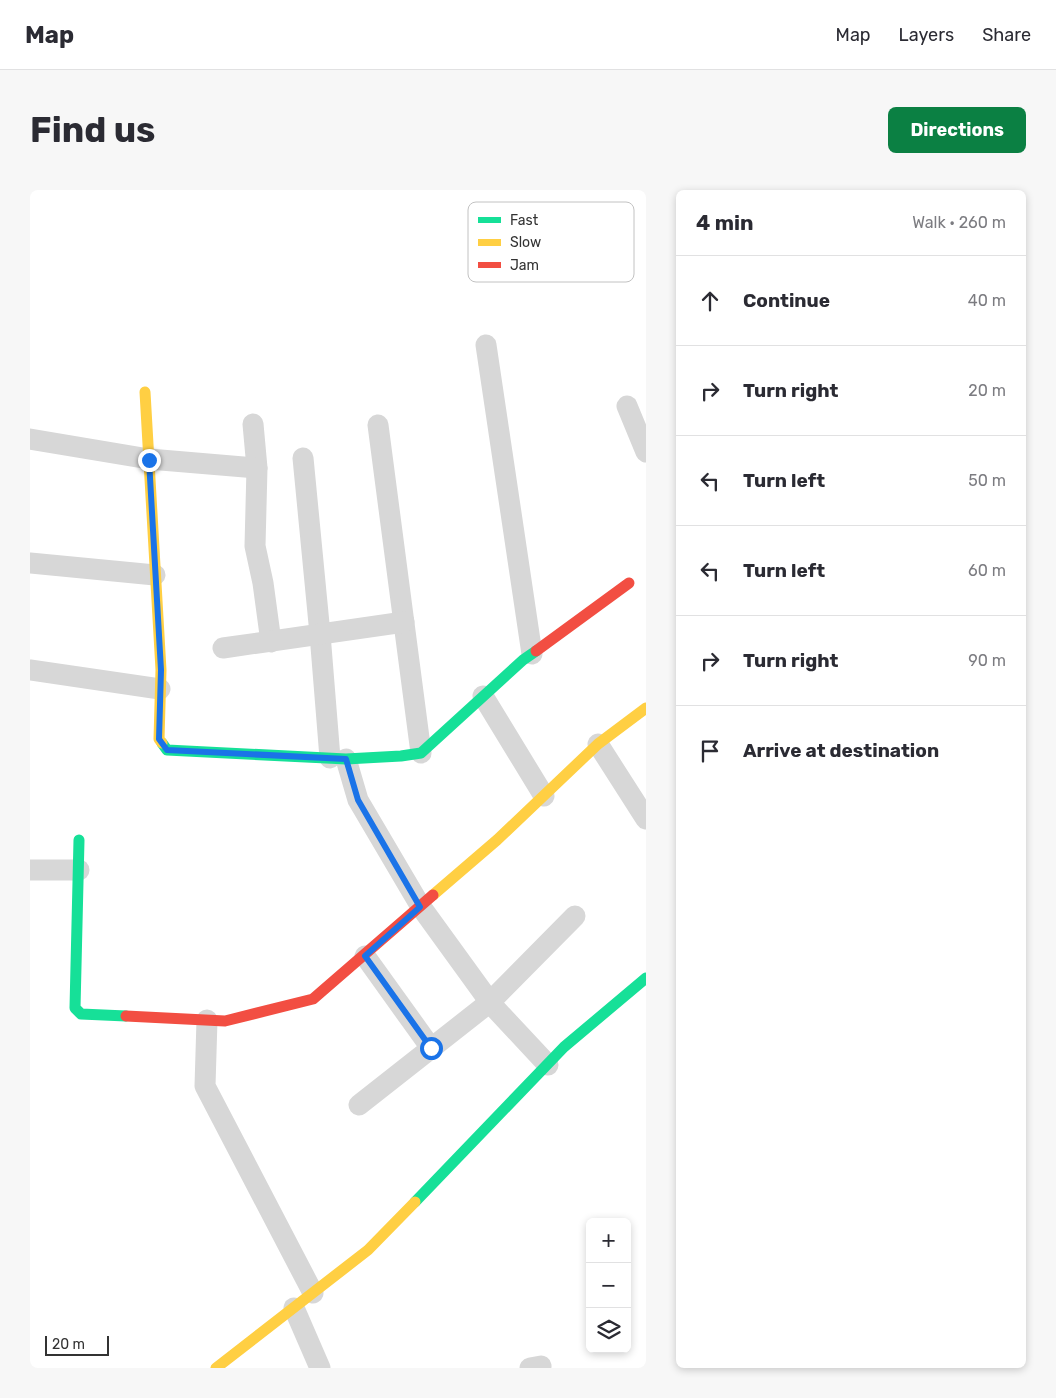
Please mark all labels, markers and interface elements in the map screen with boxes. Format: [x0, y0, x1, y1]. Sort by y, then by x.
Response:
text: Map [25, 21, 74, 49]
text: Map [836, 24, 871, 46]
text: Layers [899, 24, 954, 46]
text: Share [982, 24, 1031, 46]
button: Directions [888, 107, 1026, 153]
text: Find us [30, 109, 155, 151]
legend [468, 202, 634, 282]
text: 4 min [696, 210, 754, 235]
text: Fast [510, 212, 539, 229]
text: Walk · 260 m [912, 213, 1006, 232]
text: Slow [510, 234, 541, 251]
text: Jam [510, 257, 539, 274]
icon: ahead [696, 287, 724, 315]
text: Continue [743, 289, 830, 312]
text: 40 m [968, 291, 1006, 310]
icon: right [696, 377, 724, 405]
text: Turn right [743, 379, 838, 402]
text: 20 m [968, 381, 1006, 400]
route end [138, 449, 161, 472]
icon: left [696, 467, 724, 495]
text: Turn left [743, 469, 825, 492]
text: 50 m [968, 471, 1006, 490]
icon: left [696, 557, 724, 585]
text: Turn left [743, 559, 825, 582]
text: 60 m [968, 561, 1006, 580]
icon: right [696, 647, 724, 675]
text: Turn right [743, 649, 838, 672]
text: 90 m [968, 651, 1006, 670]
icon: arrive [696, 737, 724, 765]
text: Arrive at destination [743, 739, 939, 762]
route start [420, 1037, 443, 1060]
map controls [586, 1218, 631, 1353]
button: + [586, 1218, 631, 1263]
button: − [586, 1263, 631, 1308]
button: layers [586, 1308, 631, 1353]
scale bar [45, 1333, 109, 1356]
text: 20 m [52, 1336, 85, 1353]

